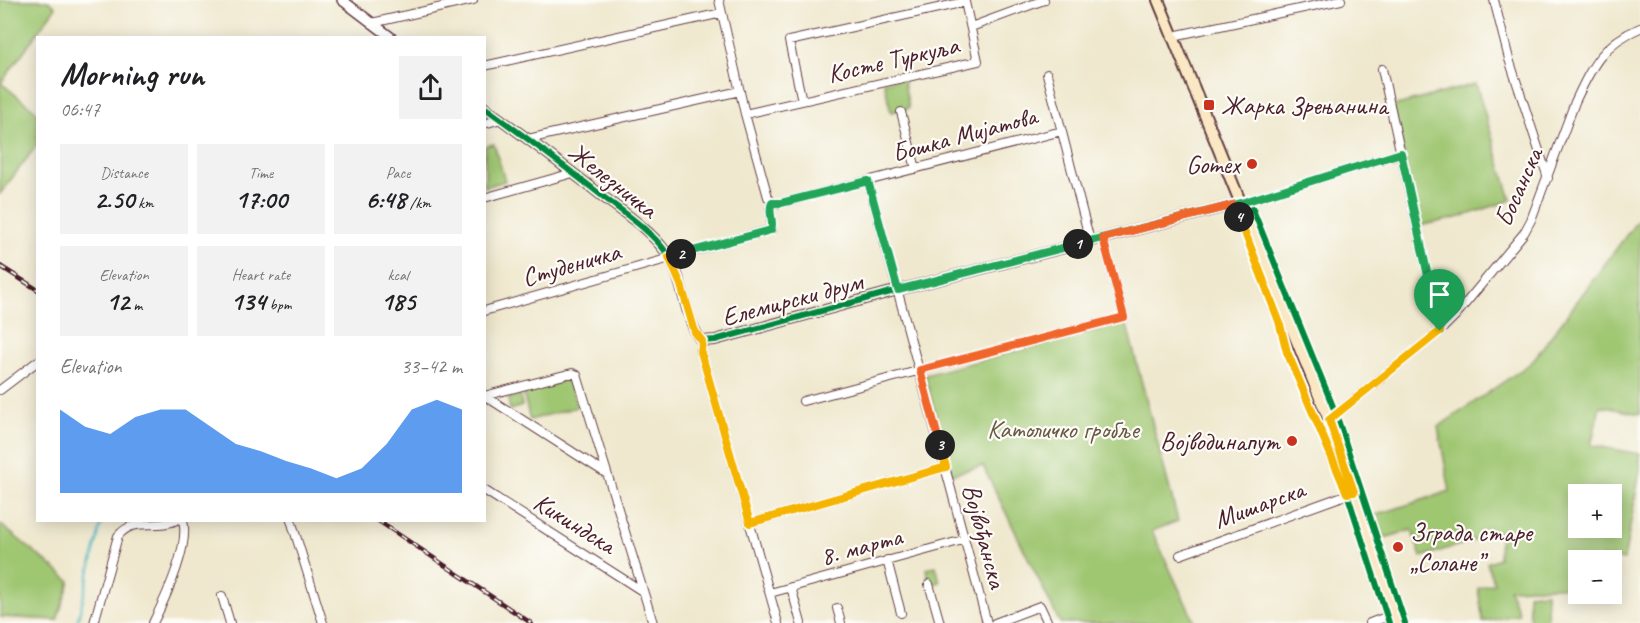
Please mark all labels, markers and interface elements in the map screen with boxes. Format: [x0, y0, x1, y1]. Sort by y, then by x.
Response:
street label: Косте Туркуља [824, 28, 963, 91]
text: Morning run [60, 53, 204, 95]
button: share [399, 56, 462, 119]
place label: Жарка Зрењанина [1221, 89, 1390, 122]
text: 06:47 [60, 97, 100, 122]
marker: Жарка Зрењанина [1202, 98, 1216, 112]
street label: Бошка Мијатова [888, 99, 1042, 170]
street label: Железничка [561, 135, 665, 227]
street label: Босанска [1487, 141, 1551, 232]
place label: Gomex [1186, 148, 1242, 181]
marker: Gomex [1245, 157, 1259, 171]
text: Distance [100, 163, 148, 183]
text: Time [249, 163, 273, 183]
text: Pace [386, 163, 410, 183]
text: 2.50 [94, 183, 134, 216]
text: 17:00 [235, 183, 287, 216]
text: 6:48 [365, 183, 406, 216]
text: km [134, 193, 154, 213]
text: /km [406, 193, 431, 213]
pin: 4 [1224, 202, 1254, 232]
text: 4 [1235, 207, 1243, 227]
pin: 1 [1063, 229, 1093, 259]
street label: Студеничка [518, 234, 626, 294]
text: 1 [1074, 234, 1082, 254]
pin: 2 [666, 239, 696, 269]
text: 2 [677, 244, 685, 264]
street label: Елемирски друм [718, 264, 868, 334]
text: Elevation [99, 265, 149, 285]
text: Heart rate [232, 265, 290, 285]
text: kcal [387, 265, 409, 285]
pin [1414, 269, 1465, 331]
icon: arrive [1423, 278, 1456, 311]
text: 12 [106, 285, 129, 318]
text: 134 [231, 285, 266, 318]
text: 185 [381, 285, 415, 318]
text: m [129, 295, 142, 315]
text: bpm [266, 295, 291, 315]
text: Elevation [60, 354, 122, 379]
text: 33–42 m [401, 354, 462, 379]
park label: Католичко гробље [987, 413, 1141, 446]
place label: Војводинапут [1160, 425, 1282, 458]
pin: 3 [925, 430, 955, 460]
marker: Војводинапут [1285, 434, 1299, 448]
text: 3 [936, 435, 944, 455]
street label: Мишарска [1210, 472, 1311, 536]
street label: Војвођанска [955, 480, 1015, 593]
map controls [1568, 484, 1622, 604]
button: + [1568, 484, 1622, 538]
street label: Кикиндска [528, 485, 624, 563]
place label: Зграда старе „Солане” [1410, 516, 1534, 579]
street label: 8. марта [817, 519, 907, 573]
marker: Зграда старе „Солане” [1391, 540, 1405, 554]
button: − [1568, 550, 1622, 604]

